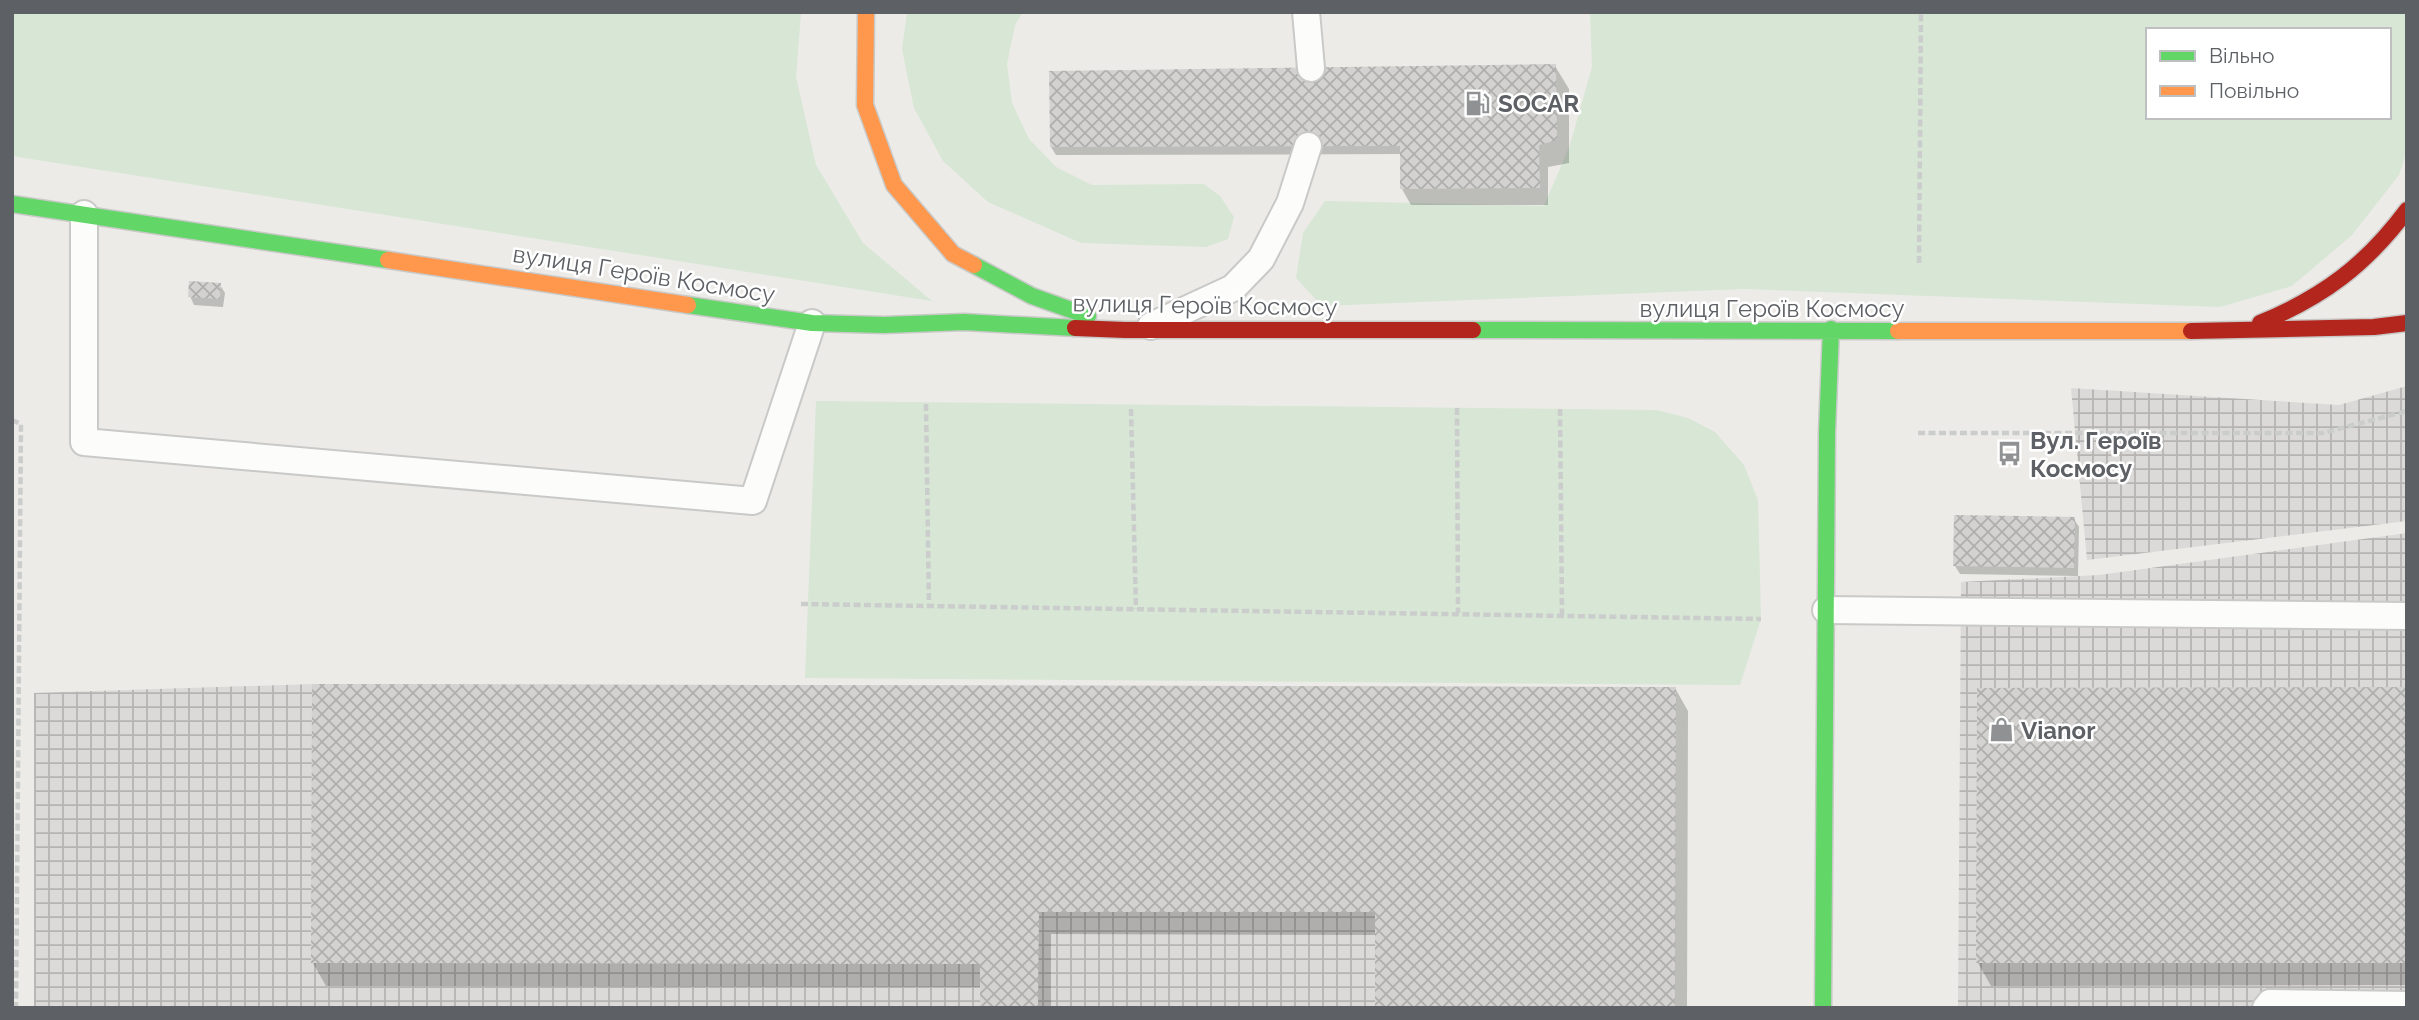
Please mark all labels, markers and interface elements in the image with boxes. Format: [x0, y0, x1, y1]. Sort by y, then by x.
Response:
legend [2146, 28, 2391, 119]
text: Вільно [2209, 43, 2275, 68]
text: Повільно [2209, 78, 2299, 103]
fuel station icon: SOCAR [1464, 89, 1492, 117]
place label: SOCAR [1498, 89, 1579, 118]
street label: вулиця Героїв Космосу [511, 239, 777, 309]
street label: вулиця Героїв Космосу [1072, 288, 1338, 322]
street label: вулиця Героїв Космосу [1640, 294, 1904, 323]
place label: Вул. Героїв Космосу [2030, 426, 2162, 483]
bus stop icon: Вул. Героїв Космосу [1996, 440, 2024, 468]
shop icon: Vianor [1987, 716, 2015, 744]
place label: Vianor [2021, 716, 2095, 745]

